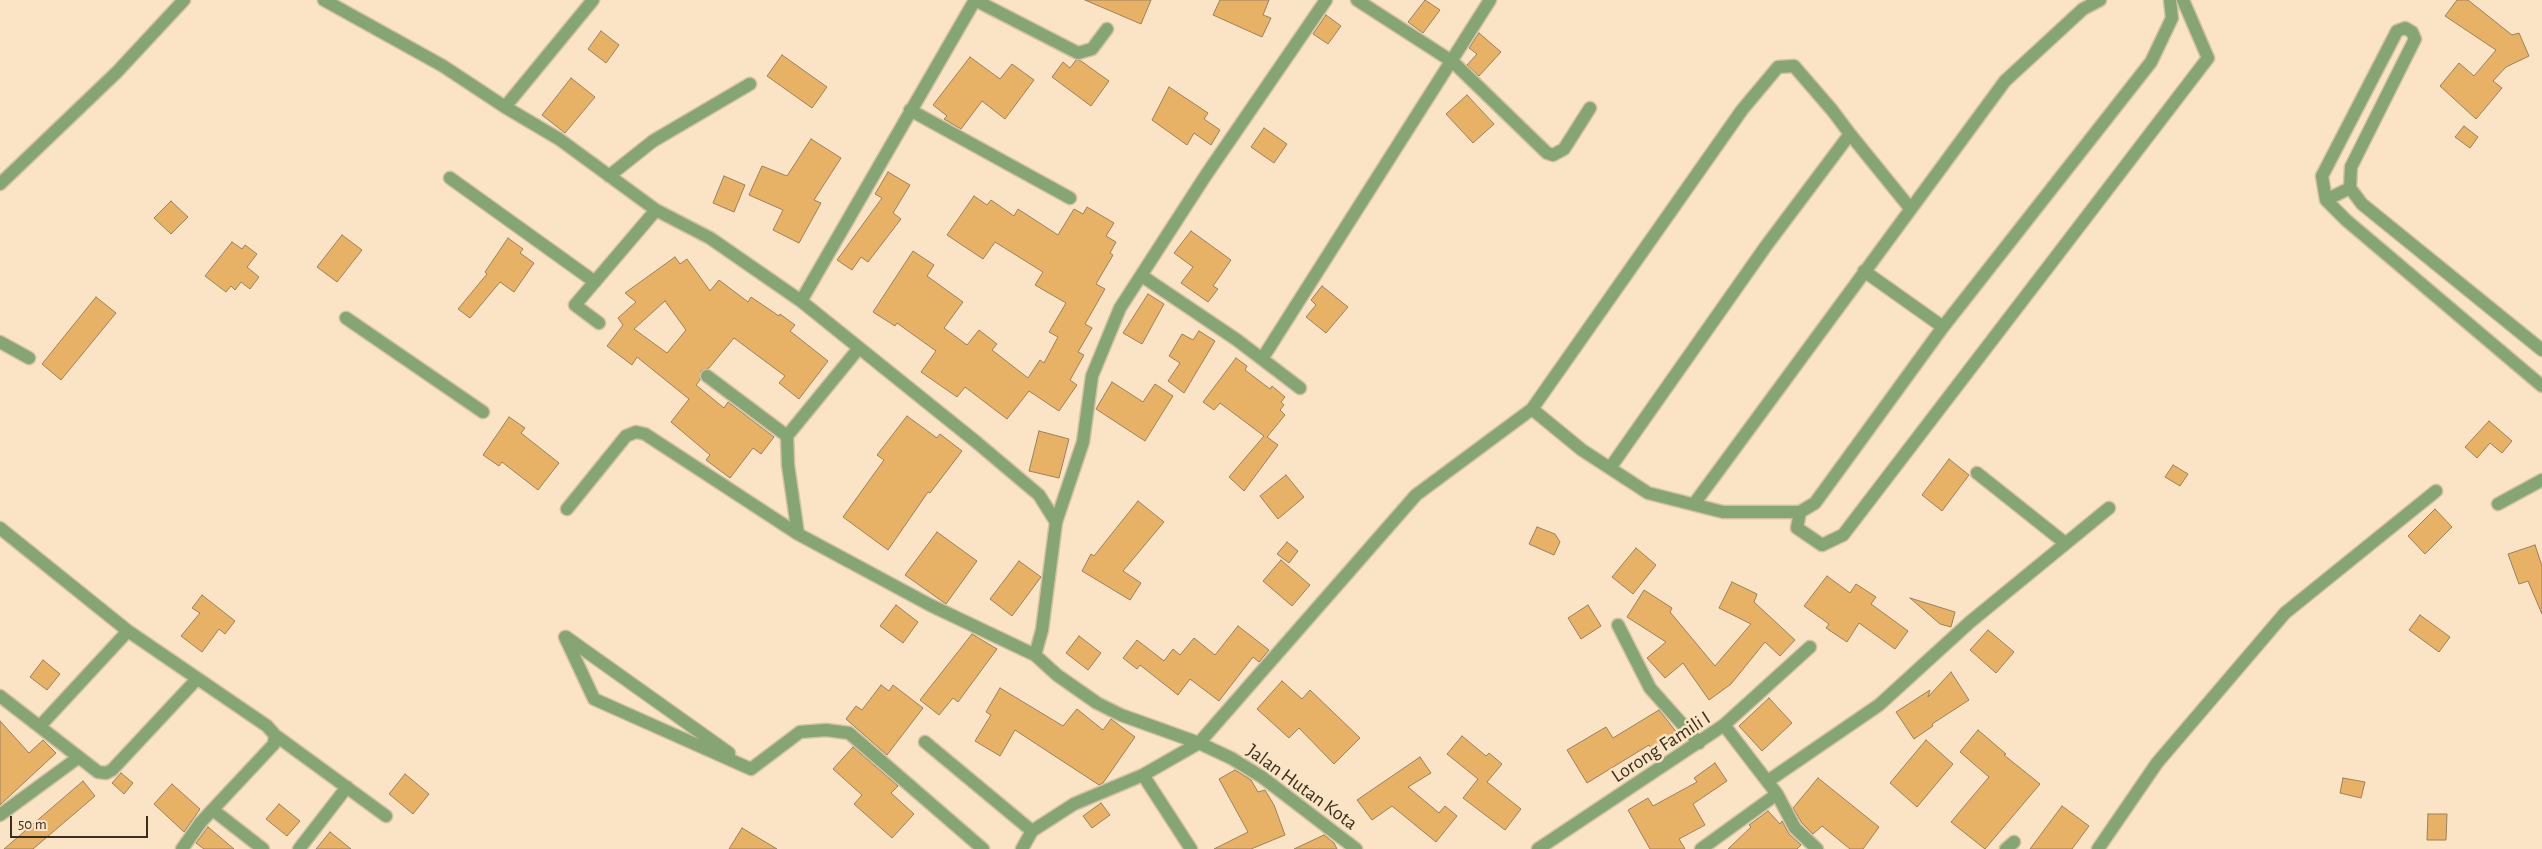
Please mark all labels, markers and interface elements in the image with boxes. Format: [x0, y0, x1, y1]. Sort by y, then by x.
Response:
street label: Lorong Famili I [1607, 706, 1715, 788]
street label: Jalan Hutan Kota [1242, 739, 1362, 835]
scale bar [12, 806, 150, 838]
text: 50 m [18, 817, 47, 832]

